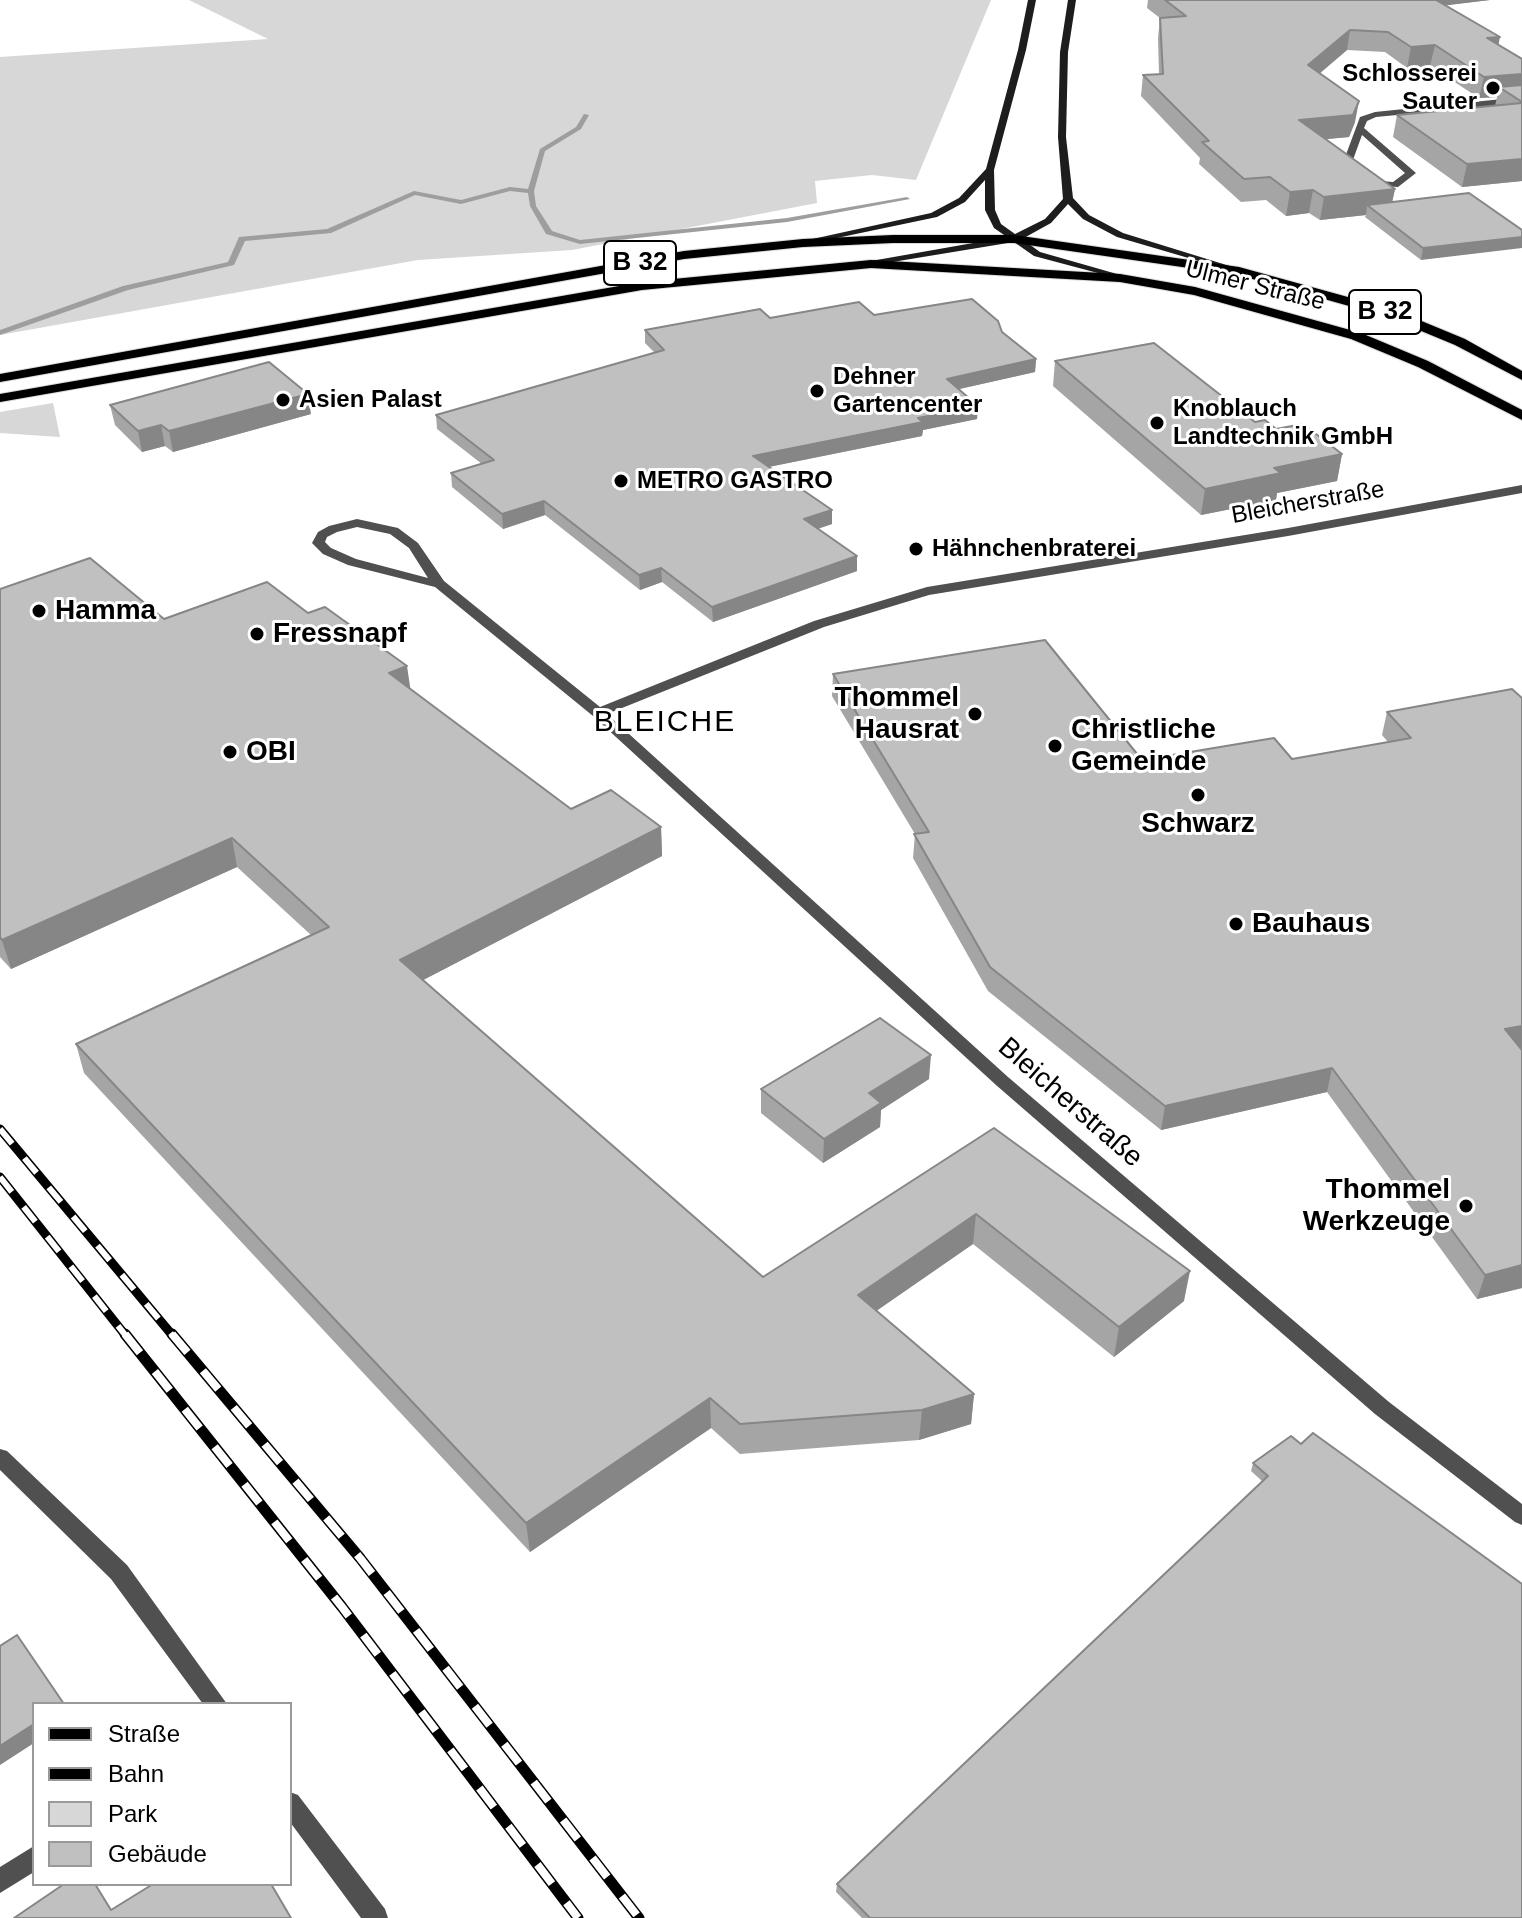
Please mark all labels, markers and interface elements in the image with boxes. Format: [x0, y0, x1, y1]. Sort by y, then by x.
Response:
place label: Schlosserei Sauter [1342, 60, 1477, 116]
marker: Schlosserei Sauter [1484, 79, 1502, 97]
road number: B 32 [604, 241, 676, 285]
street label: Ulmer Straße [1182, 255, 1328, 317]
road number: B 32 [1349, 290, 1421, 334]
place label: Dehner Gartencenter [833, 363, 982, 419]
marker: Dehner Gartencenter [808, 382, 826, 400]
place label: Asien Palast [299, 386, 442, 414]
marker: Asien Palast [274, 391, 292, 409]
place label: Knoblauch Landtechnik GmbH [1173, 395, 1393, 451]
marker: Knoblauch Landtechnik GmbH [1148, 414, 1166, 432]
place label: METRO GASTRO [637, 467, 833, 495]
marker: METRO GASTRO [612, 472, 630, 490]
street label: Bleicherstraße [1229, 475, 1387, 531]
place label: Hähnchenbraterei [932, 535, 1136, 563]
marker: Hähnchenbraterei [907, 540, 925, 558]
place label: Hamma [55, 594, 156, 628]
marker: Hamma [30, 602, 48, 620]
place label: Fressnapf [273, 617, 407, 651]
marker: Fressnapf [248, 625, 266, 643]
place label: Thommel Hausrat [835, 681, 959, 747]
district label: BLEICHE [594, 705, 736, 741]
marker: Thommel Hausrat [966, 705, 984, 723]
place label: Christliche Gemeinde [1071, 713, 1216, 779]
place label: OBI [246, 735, 296, 769]
marker: Christliche Gemeinde [1046, 737, 1064, 755]
marker: OBI [221, 743, 239, 761]
marker: Schwarz [1189, 786, 1207, 804]
place label: Schwarz [1141, 807, 1255, 841]
place label: Bauhaus [1252, 907, 1370, 941]
marker: Bauhaus [1227, 915, 1245, 933]
street label: Bleicherstraße [991, 1031, 1149, 1175]
place label: Thommel Werkzeuge [1303, 1173, 1450, 1239]
marker: Thommel Werkzeuge [1457, 1197, 1475, 1215]
legend [32, 1702, 292, 1886]
text: Straße [108, 1720, 180, 1747]
text: Bahn [108, 1760, 164, 1787]
text: Park [108, 1800, 157, 1827]
text: Gebäude [108, 1840, 207, 1867]

